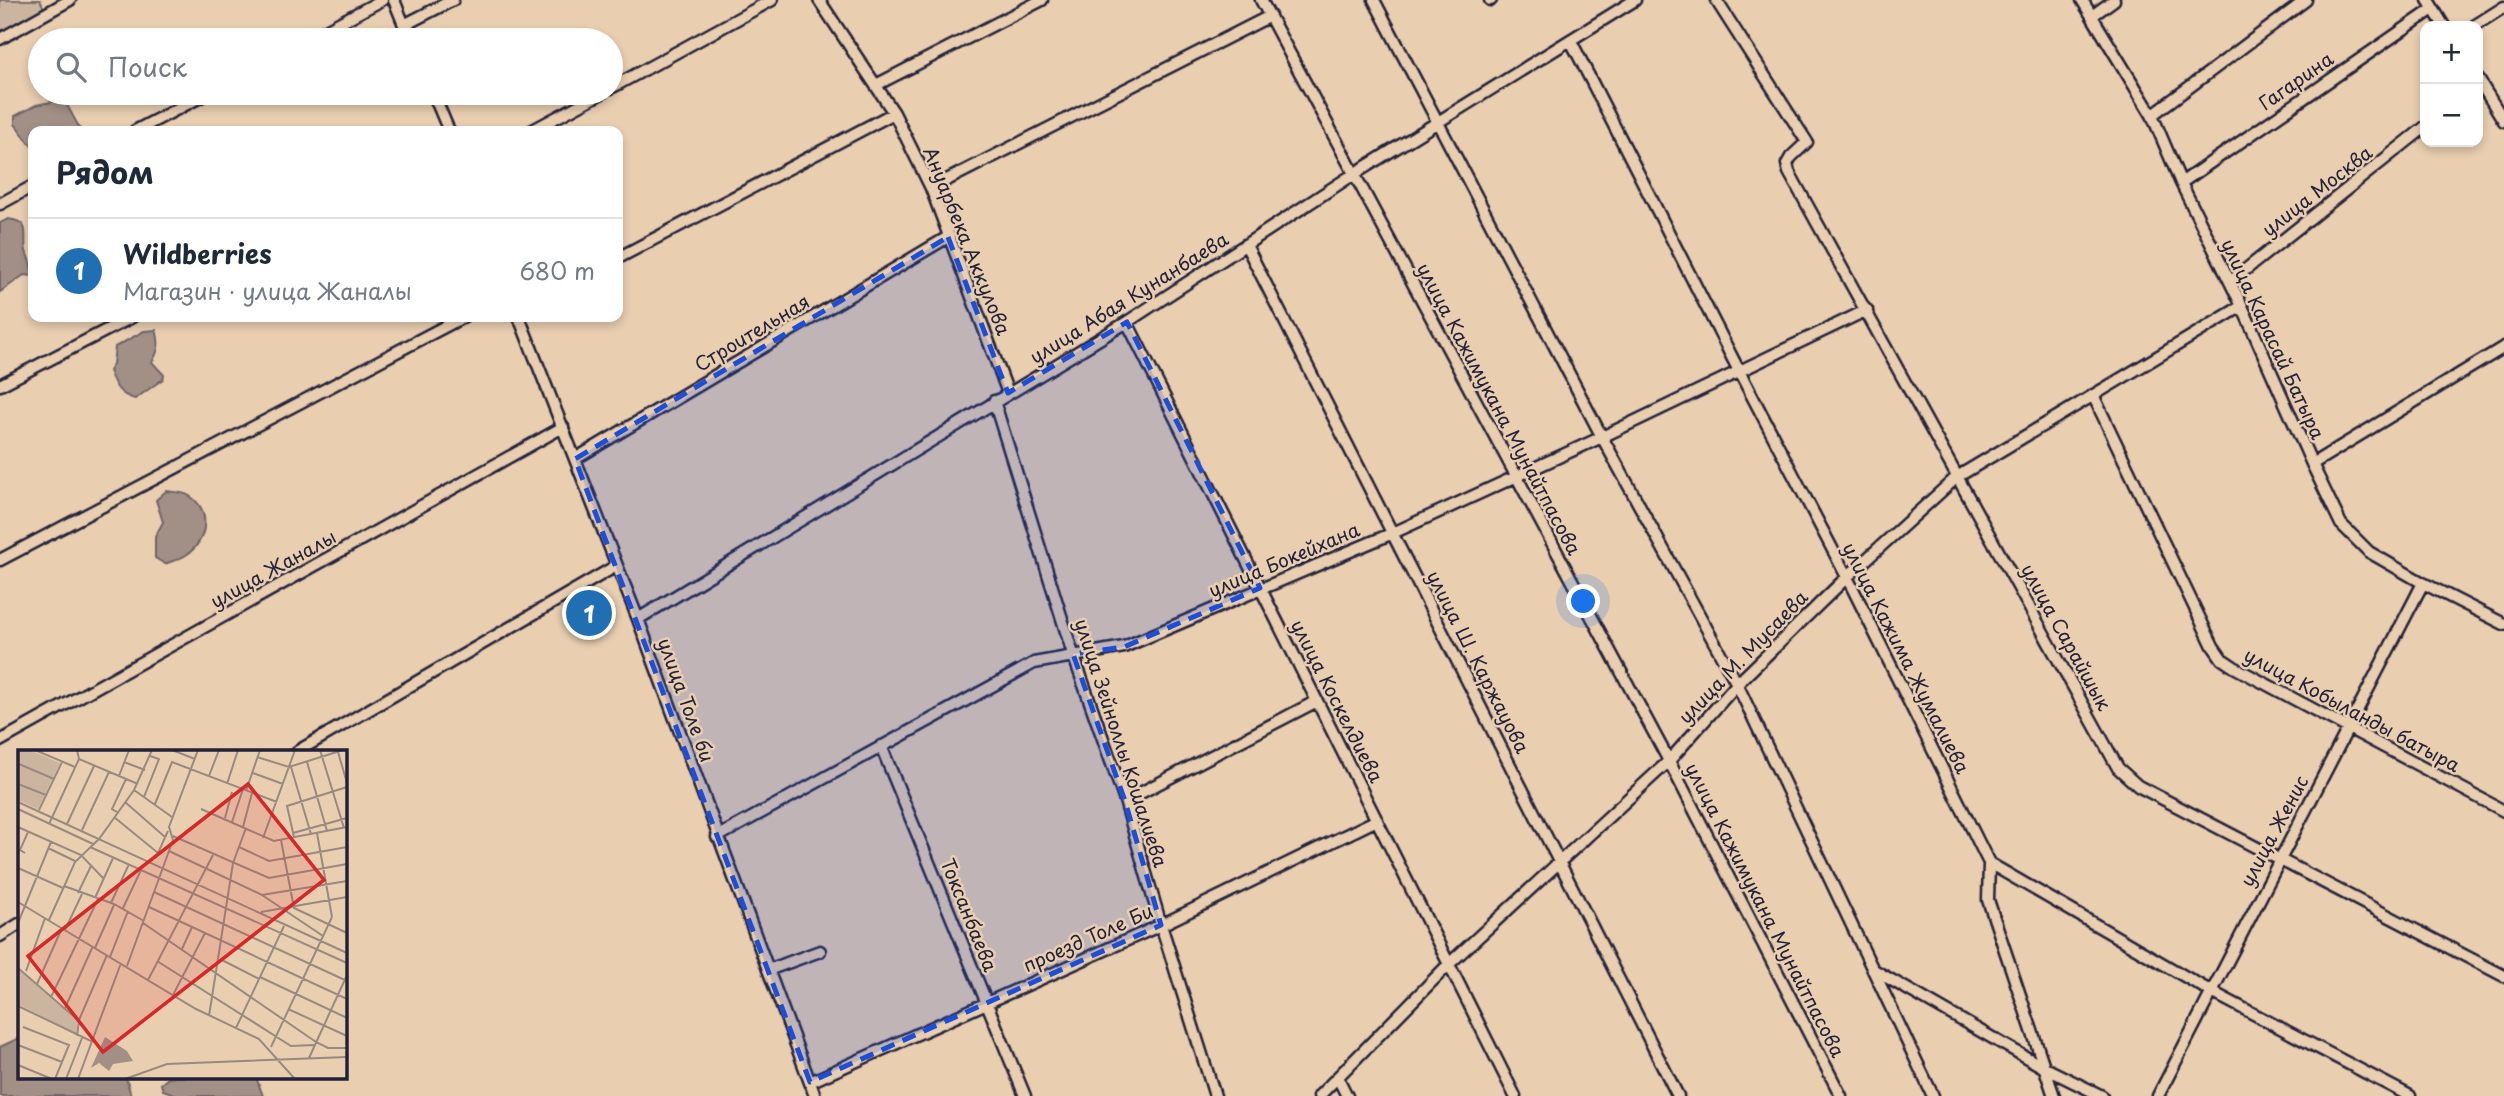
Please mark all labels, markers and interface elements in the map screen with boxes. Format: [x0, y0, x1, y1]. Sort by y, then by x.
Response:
map controls [2420, 21, 2483, 147]
button: + [2420, 21, 2483, 84]
search box [28, 28, 623, 105]
street label: Гагарина [2252, 44, 2338, 116]
text: Поиск [108, 47, 187, 86]
icon: search [52, 48, 90, 86]
button: − [2420, 84, 2483, 147]
street label: улица Москва [2255, 138, 2378, 242]
street label: Ануарбека Аккулова [917, 142, 1019, 339]
text: Рядом [56, 149, 154, 194]
street label: улица Абая Кунанбаева [1024, 224, 1233, 370]
text: Wildberries [123, 234, 272, 273]
street label: улица Карасай Батыра [2215, 234, 2333, 444]
text: 1 [74, 253, 85, 288]
text: 680 m [519, 253, 595, 288]
street label: улица Кажимукана Мунайтпасова [1411, 257, 1589, 560]
text: Магазин · улица Жаналы [123, 273, 412, 308]
street label: Строительная [689, 287, 814, 378]
street label: улица Бокейхана [1204, 515, 1364, 604]
street label: улица Жаналы [204, 522, 341, 614]
street label: улица Кажима Жумалиева [1836, 537, 1978, 778]
street label: улица Сарайшык [2015, 558, 2119, 716]
street label: улица Ш. Каржауова [1421, 565, 1537, 758]
street label: улица М. Мусаева [1671, 583, 1814, 729]
your location [1566, 584, 1600, 618]
pin: 1 [566, 587, 612, 639]
street label: улица Коскелдиева [1285, 614, 1391, 787]
street label: улица Зейноллы Кошалиева [1068, 615, 1176, 871]
street label: улица Толе би [652, 634, 722, 766]
street label: улица Кобыланды батыра [2239, 640, 2466, 778]
inset map [18, 750, 346, 1078]
street label: улица Кажимукана Мунайтпасова [1679, 757, 1853, 1062]
street label: улица Женис [2232, 770, 2314, 891]
street label: Токсанбаева [934, 854, 1005, 976]
street label: проезд Толе Би [1018, 896, 1157, 978]

